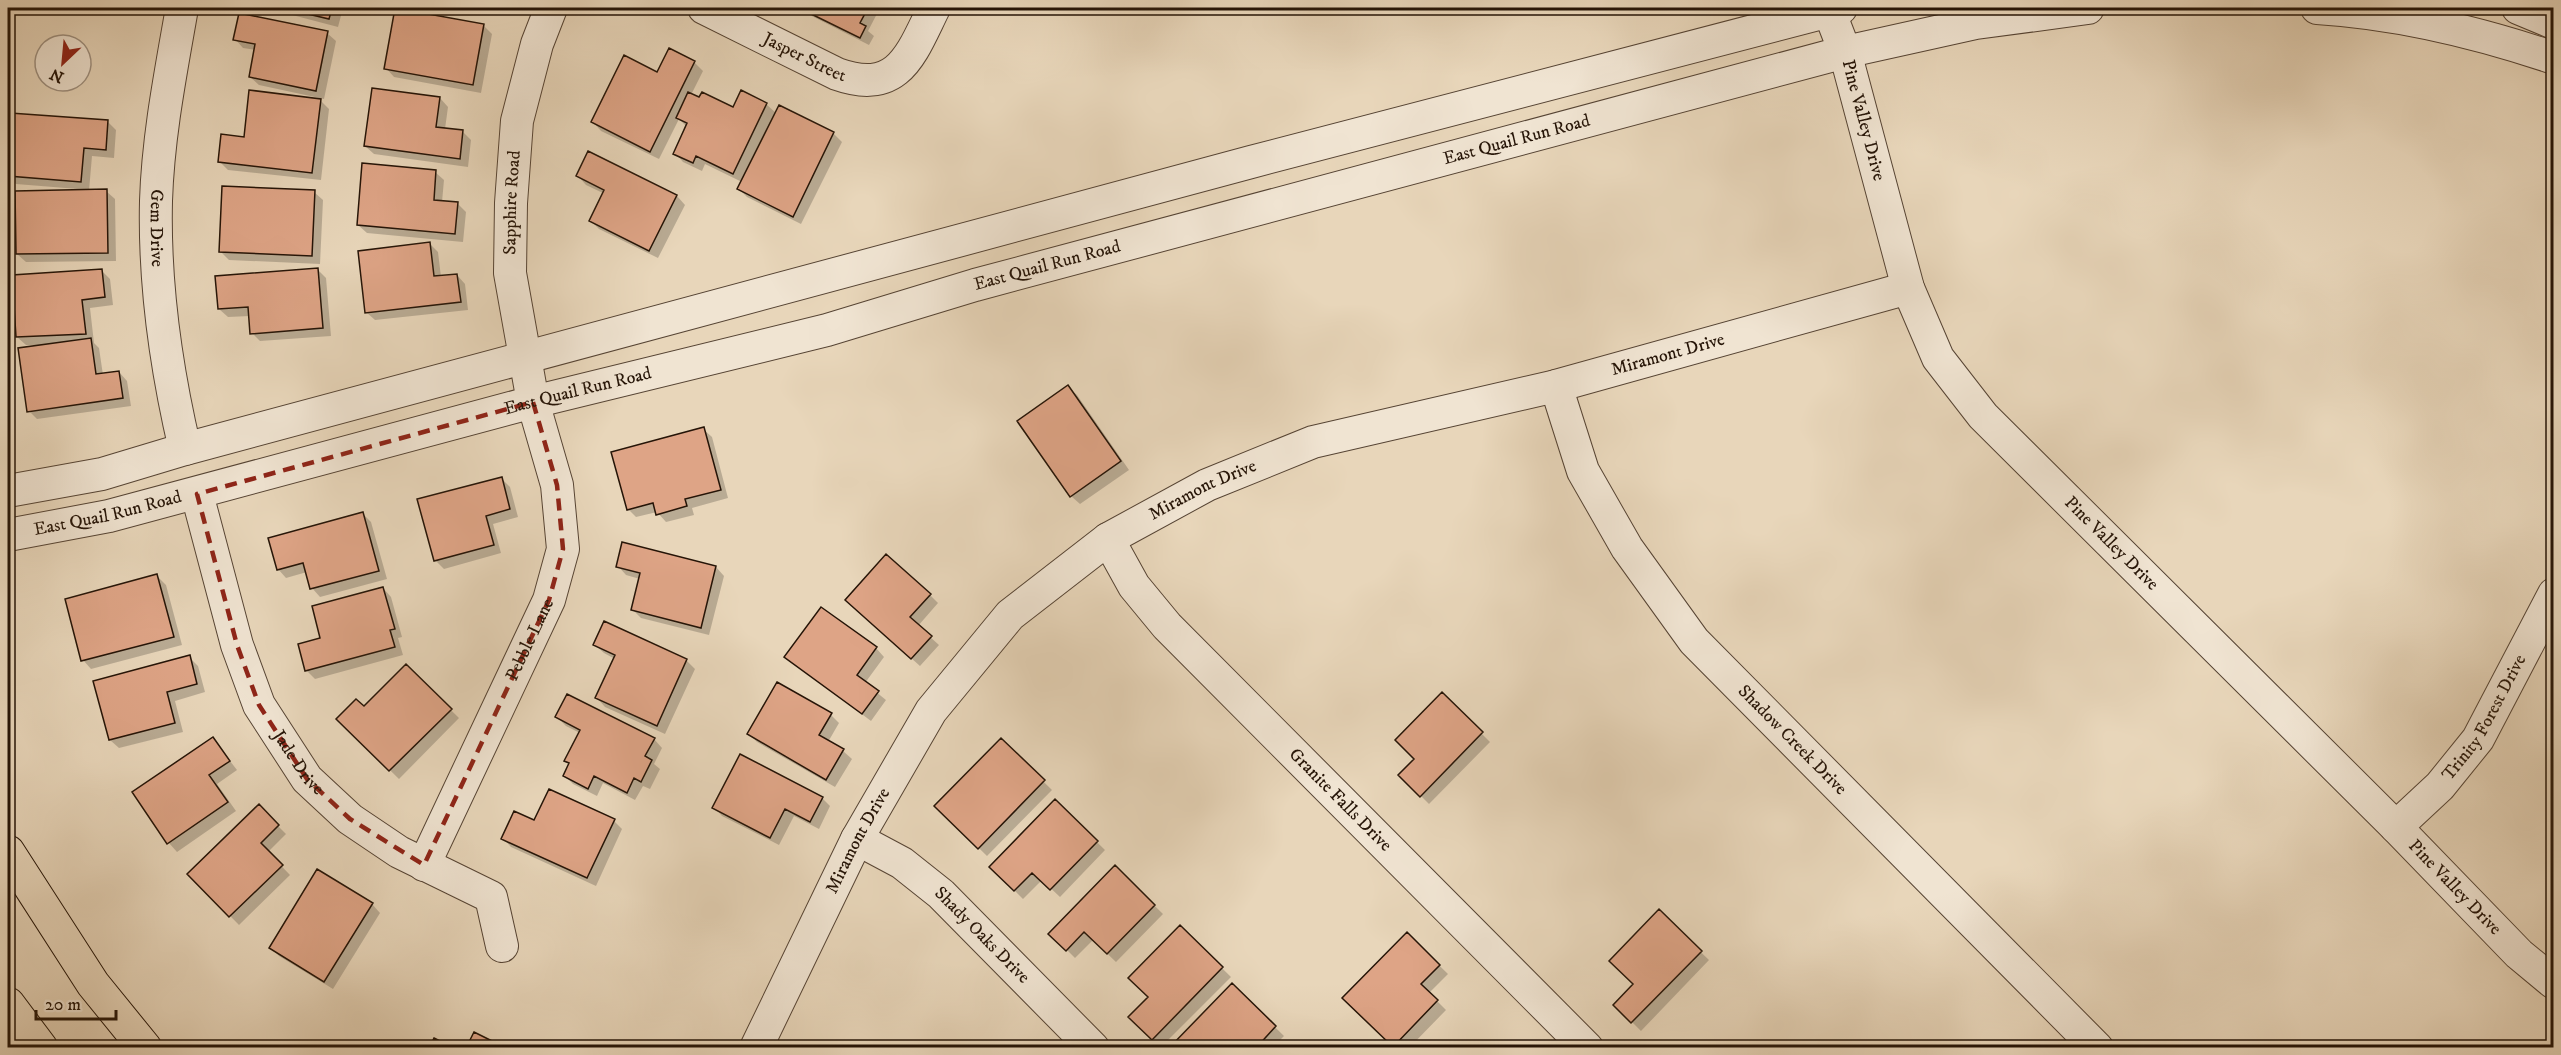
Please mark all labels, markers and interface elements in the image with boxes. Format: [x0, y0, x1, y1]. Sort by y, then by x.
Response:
street label: Jasper Street [757, 27, 849, 87]
north arrow [33, 33, 93, 93]
street label: Pine Valley Drive [1837, 57, 1890, 183]
text: N [47, 64, 67, 87]
street label: East Quail Run Road [1441, 110, 1592, 170]
street label: Sapphire Road [499, 150, 526, 255]
street label: Gem Drive [145, 189, 168, 267]
street label: East Quail Run Road [972, 236, 1123, 296]
street label: Miramont Drive [1609, 329, 1727, 381]
street label: East Quail Run Road [502, 362, 654, 420]
street label: Miramont Drive [1145, 455, 1260, 526]
street label: East Quail Run Road [32, 486, 184, 541]
street label: Pine Valley Drive [2059, 492, 2163, 595]
street label: Pebble Lane [501, 595, 559, 685]
street label: Trinity Forest Drive [2438, 651, 2531, 785]
street label: Shadow Creek Drive [1733, 681, 1851, 800]
street label: Jade Drive [266, 725, 328, 800]
street label: Granite Falls Drive [1284, 744, 1396, 856]
street label: Miramont Drive [821, 784, 895, 897]
street label: Pine Valley Drive [2403, 835, 2506, 940]
street label: Shady Oaks Drive [930, 882, 1034, 988]
scale bar [36, 983, 116, 1021]
text: 20 m [45, 994, 81, 1016]

